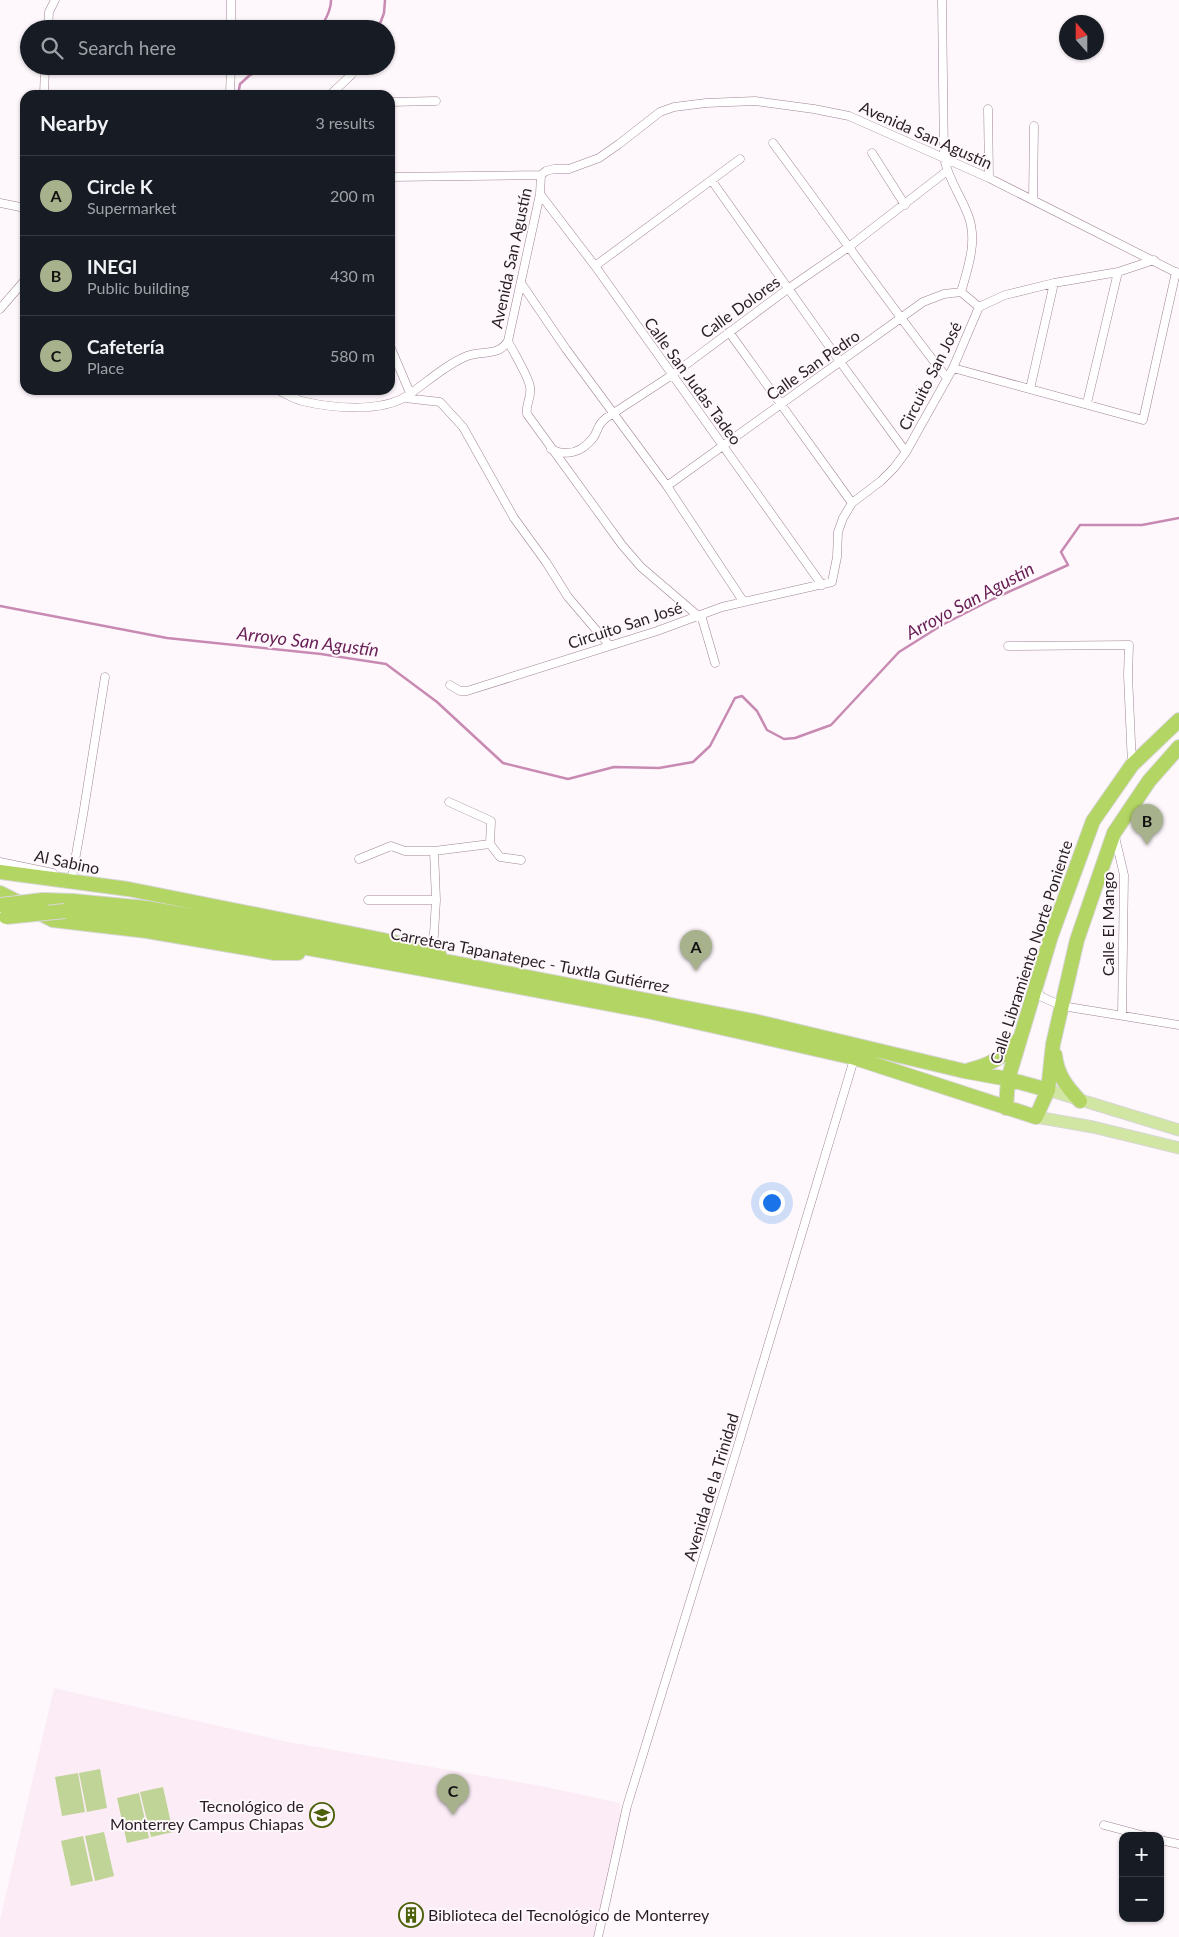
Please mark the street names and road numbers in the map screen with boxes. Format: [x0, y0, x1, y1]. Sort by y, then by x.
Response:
street label: Avenida San Agustín [857, 97, 995, 172]
street label: Avenida San Agustín [486, 186, 535, 330]
street label: Calle Dolores [696, 271, 783, 342]
street label: Calle San Judas Tadeo [641, 313, 746, 448]
street label: Circuito San José [894, 318, 965, 433]
street label: Calle San Pedro [762, 325, 863, 404]
street label: Circuito San José [565, 597, 685, 652]
street label: Calle Libramiento Norte Poniente [985, 838, 1076, 1066]
street label: Al Sabino [33, 845, 101, 878]
street label: Calle El Mango [1098, 872, 1117, 976]
street label: Carretera Tapanatepec - Tuxtla Gutiérrez [389, 923, 671, 996]
street label: Avenida de la Trinidad [679, 1411, 742, 1563]

